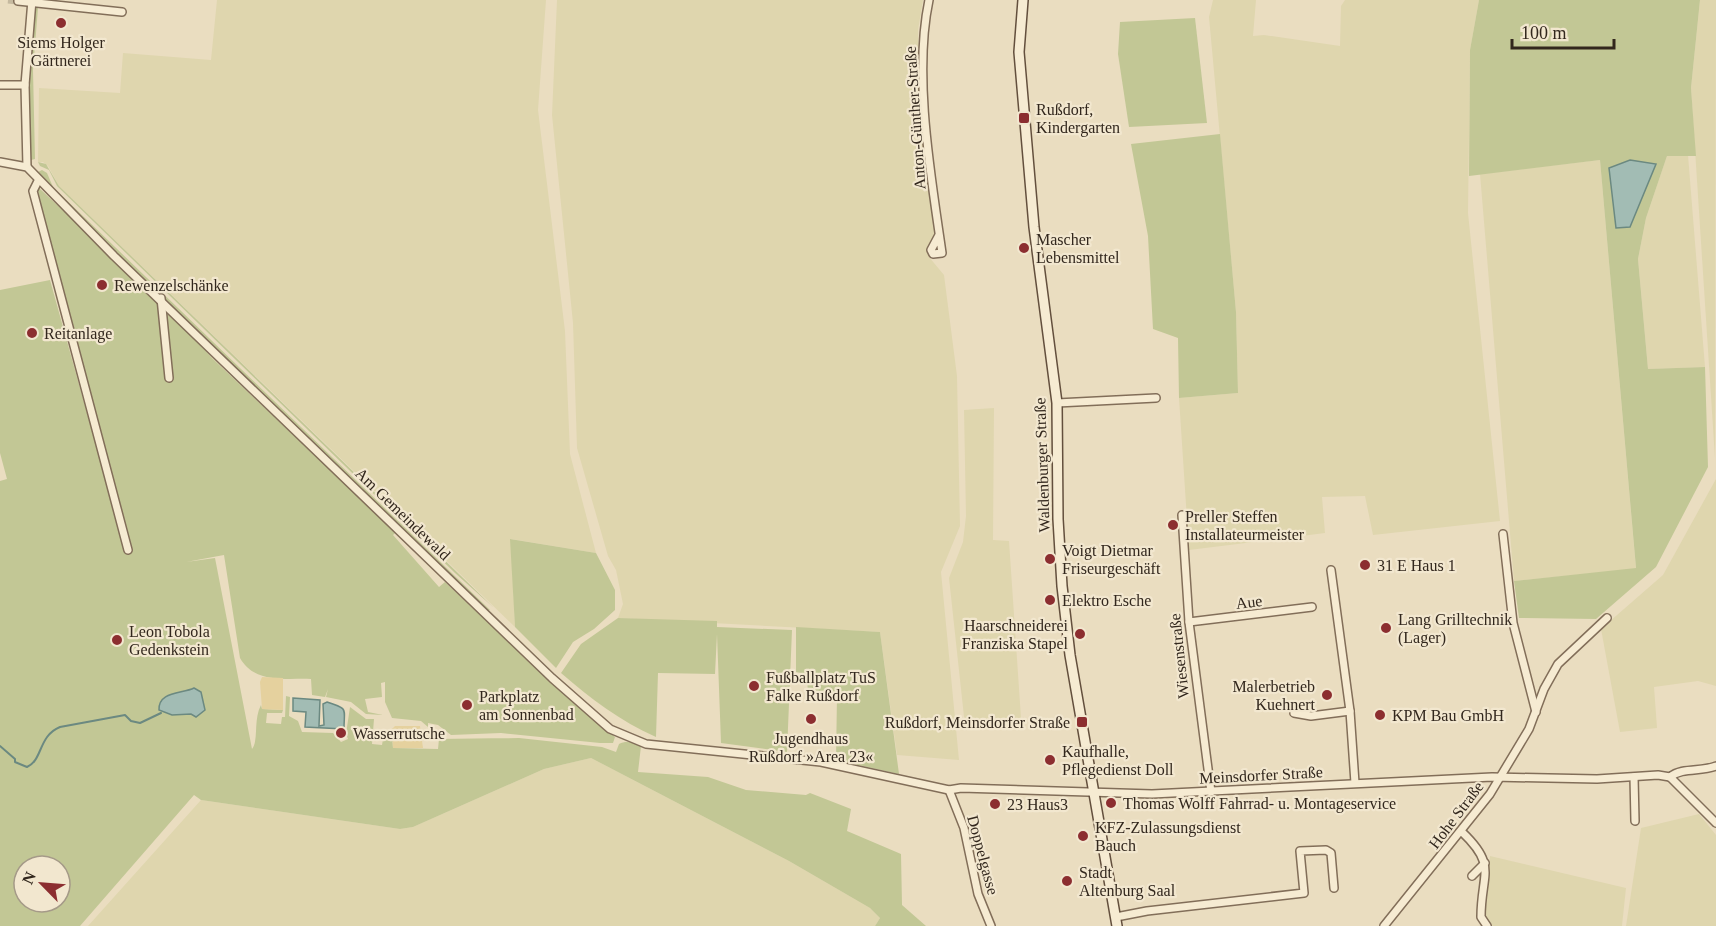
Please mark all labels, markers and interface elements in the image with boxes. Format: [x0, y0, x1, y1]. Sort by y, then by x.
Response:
scale bar [1512, 12, 1614, 50]
marker: Siems Holger Gärtnerei [54, 16, 68, 30]
text: 100 m [1521, 23, 1567, 43]
place label: Siems Holger Gärtnerei [17, 34, 105, 69]
street label: Anton-Günther-Straße [902, 46, 928, 190]
place label: Rußdorf, Kindergarten [1036, 101, 1120, 137]
marker: Rußdorf, Kindergarten [1017, 111, 1031, 125]
place label: Mascher Lebensmittel [1036, 231, 1120, 266]
marker: Mascher Lebensmittel [1017, 241, 1031, 255]
place label: Rewenzelschänke [114, 277, 229, 294]
marker: Rewenzelschänke [95, 278, 109, 292]
place label: Reitanlage [44, 325, 112, 343]
marker: Reitanlage [25, 326, 39, 340]
street label: Waldenburger Straße [1031, 397, 1054, 533]
street label: Am Gemeindewald [352, 465, 454, 563]
place label: Preller Steffen Installateurmeister [1185, 508, 1305, 543]
marker: Preller Steffen Installateurmeister [1166, 518, 1180, 532]
place label: Voigt Dietmar Friseurgeschäft [1062, 542, 1161, 578]
marker: Voigt Dietmar Friseurgeschäft [1043, 552, 1057, 566]
place label: 31 E Haus 1 [1377, 557, 1456, 574]
marker: 31 E Haus 1 [1358, 558, 1372, 572]
place label: Elektro Esche [1062, 592, 1151, 609]
street label: Aue [1235, 592, 1263, 612]
marker: Elektro Esche [1043, 593, 1057, 607]
place label: Lang Grilltechnik (Lager) [1398, 611, 1512, 647]
street label: Wiesenstraße [1166, 613, 1192, 699]
place label: Haarschneiderei Franziska Stapel [962, 617, 1069, 653]
marker: Lang Grilltechnik (Lager) [1379, 621, 1393, 635]
place label: Leon Tobola Gedenkstein [129, 623, 210, 658]
marker: Haarschneiderei Franziska Stapel [1073, 627, 1087, 641]
marker: Leon Tobola Gedenkstein [110, 633, 124, 647]
place label: Fußballplatz TuS Falke Rußdorf [766, 669, 876, 704]
place label: Malerbetrieb Kuehnert [1232, 678, 1316, 713]
marker: Fußballplatz TuS Falke Rußdorf [747, 679, 761, 693]
place label: Parkplatz am Sonnenbad [479, 688, 574, 723]
marker: Malerbetrieb Kuehnert [1320, 688, 1334, 702]
marker: Parkplatz am Sonnenbad [460, 698, 474, 712]
place label: KPM Bau GmbH [1392, 707, 1504, 724]
marker: KPM Bau GmbH [1373, 708, 1387, 722]
marker: Jugendhaus Rußdorf »Area 23« [804, 712, 818, 726]
place label: Rußdorf, Meinsdorfer Straße [885, 714, 1070, 731]
marker: Rußdorf, Meinsdorfer Straße [1075, 715, 1089, 729]
place label: Wasserrutsche [353, 725, 445, 742]
marker: Wasserrutsche [334, 726, 348, 740]
place label: Jugendhaus Rußdorf »Area 23« [749, 730, 873, 765]
place label: Kaufhalle, Pflegedienst Doll [1062, 743, 1174, 779]
marker: Kaufhalle, Pflegedienst Doll [1043, 753, 1057, 767]
street label: Meinsdorfer Straße [1199, 763, 1323, 787]
street label: Hohe Straße [1425, 778, 1487, 852]
place label: Thomas Wolff Fahrrad- u. Montageservice [1123, 795, 1396, 813]
place label: 23 Haus3 [1007, 796, 1068, 813]
marker: Thomas Wolff Fahrrad- u. Montageservice [1104, 796, 1118, 810]
marker: 23 Haus3 [988, 797, 1002, 811]
street label: Doppelgasse [963, 813, 1002, 897]
place label: KFZ-Zulassungsdienst Bauch [1095, 819, 1241, 854]
marker: KFZ-Zulassungsdienst Bauch [1076, 829, 1090, 843]
north arrow [12, 854, 72, 914]
place label: Stadt Altenburg Saal [1079, 864, 1176, 900]
text: N [19, 869, 39, 887]
marker: Stadt Altenburg Saal [1060, 874, 1074, 888]

